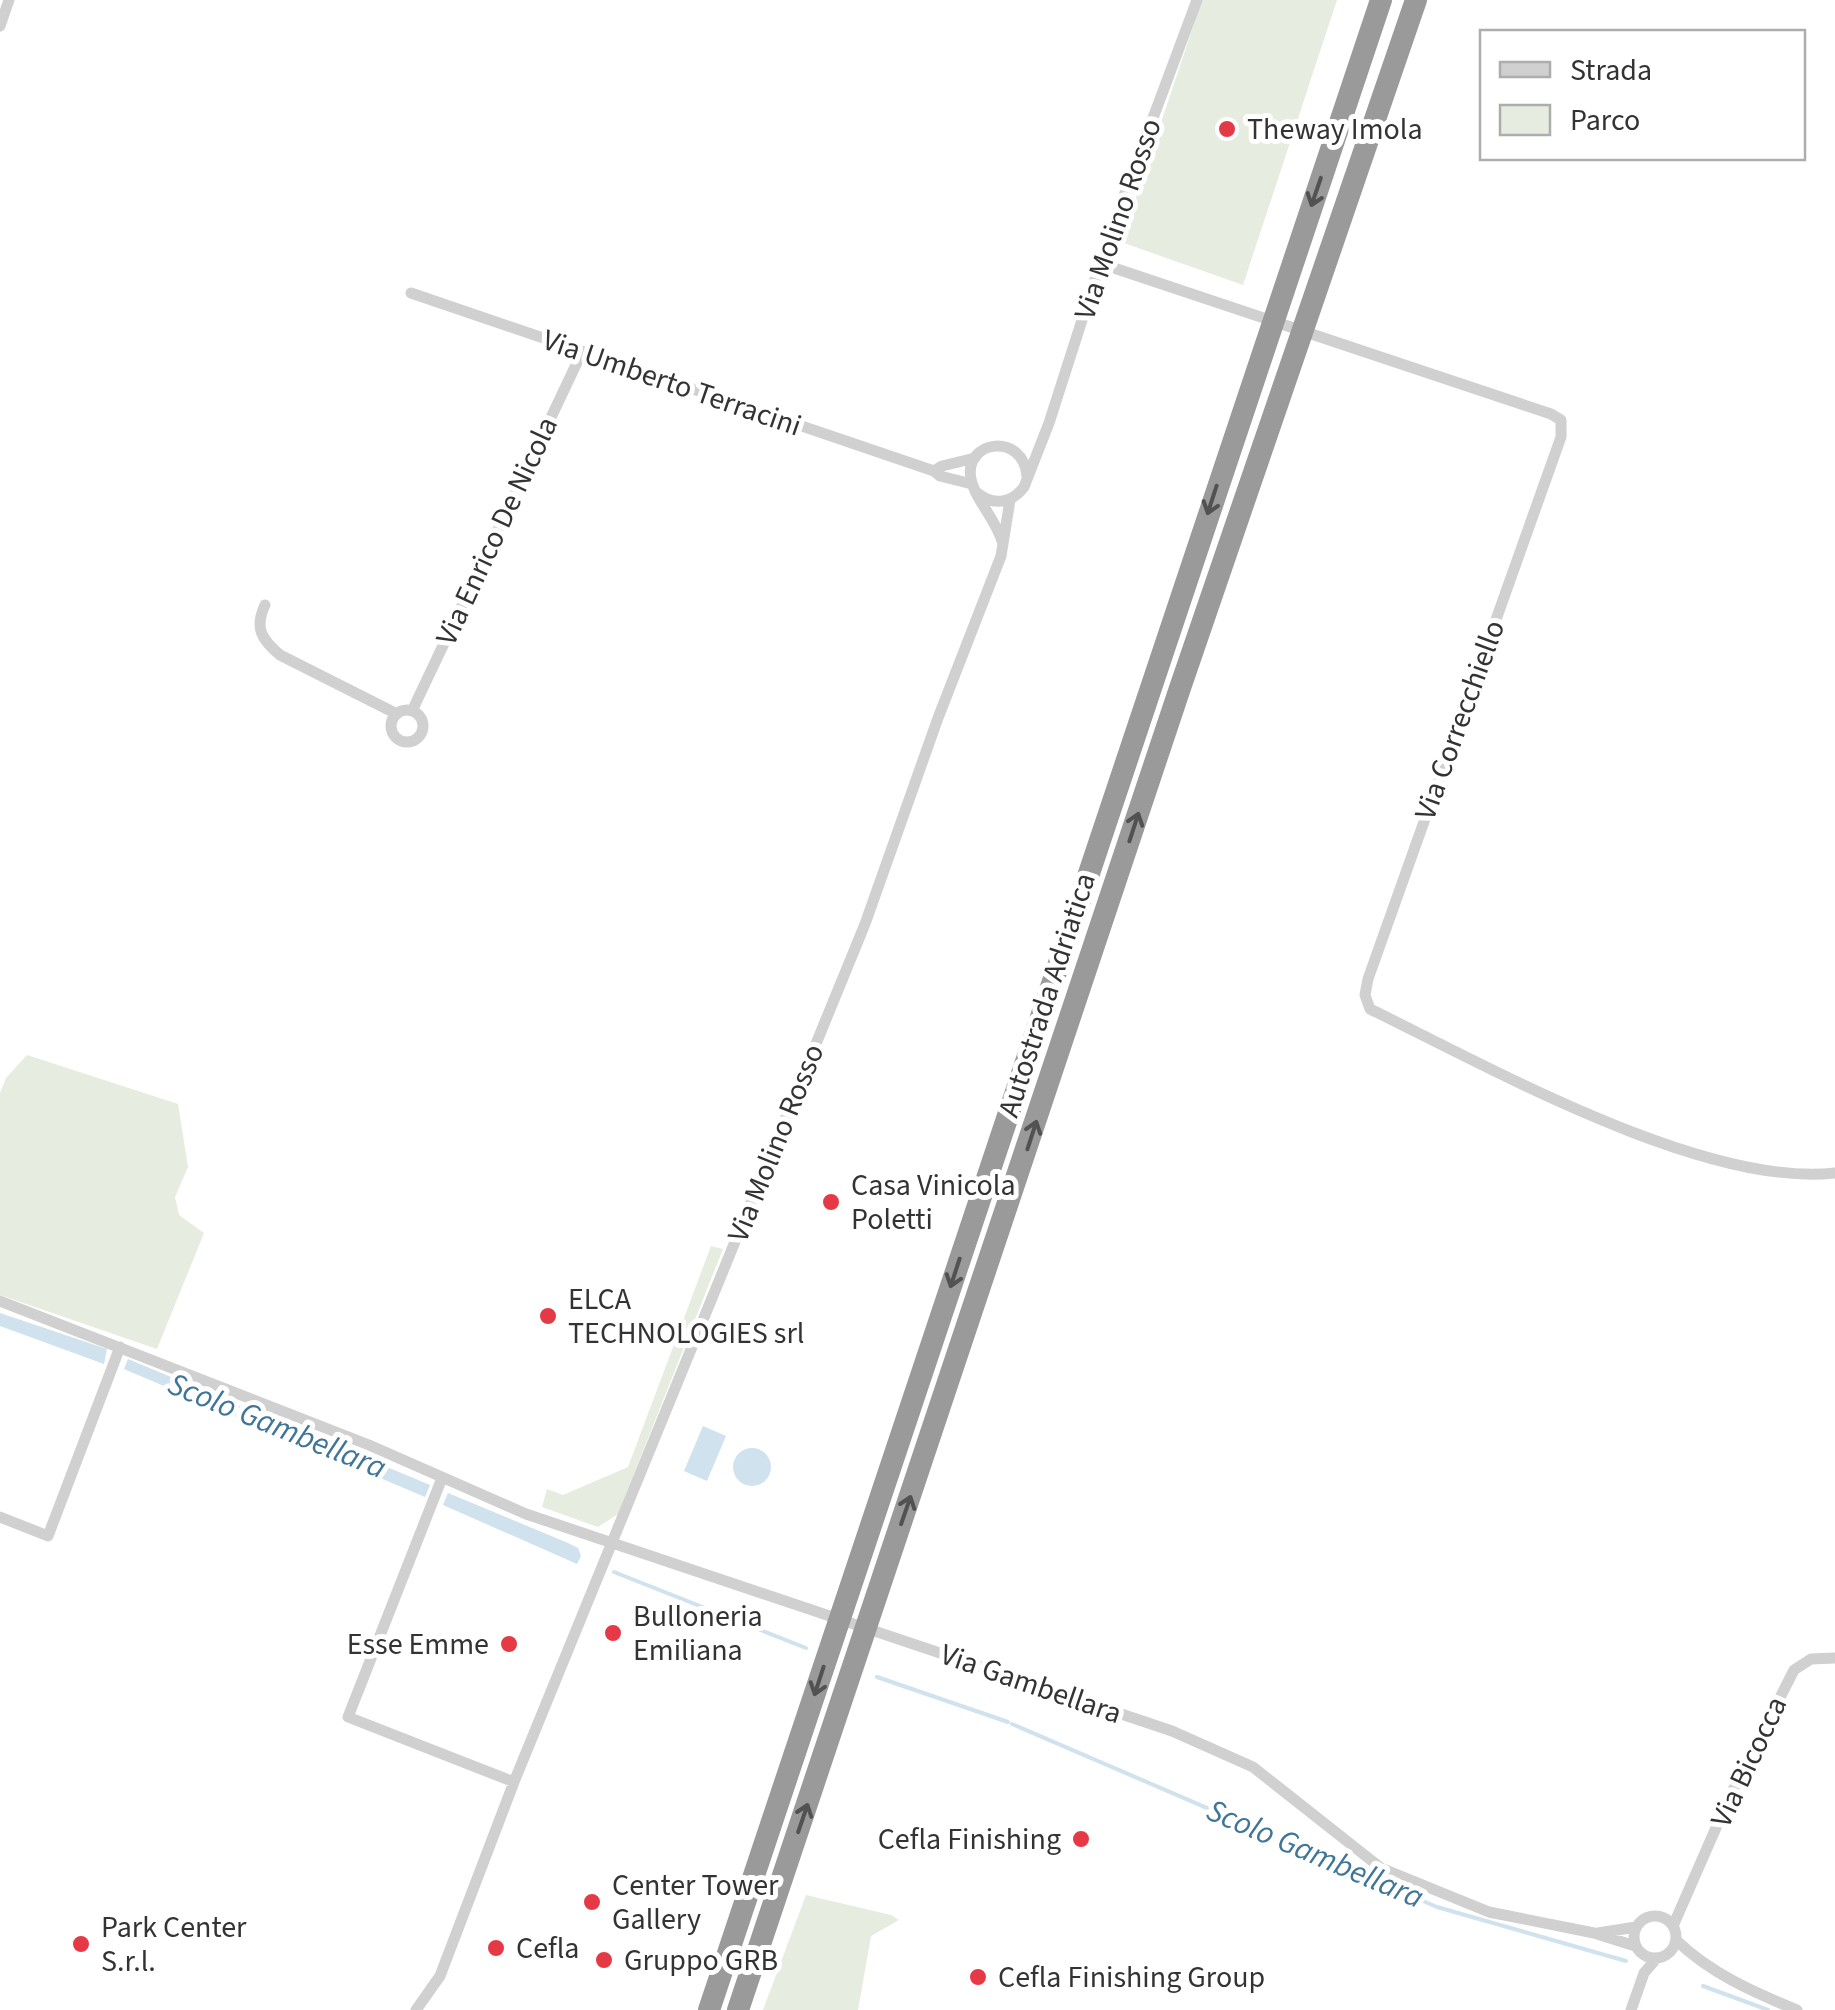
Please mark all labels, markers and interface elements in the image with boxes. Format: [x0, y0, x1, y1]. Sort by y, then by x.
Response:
legend [1480, 30, 1805, 160]
text: Strada [1570, 49, 1652, 92]
text: Parco [1570, 99, 1640, 142]
place label: Theway Imola [1247, 108, 1423, 151]
street label: Via Molino Rosso [1063, 113, 1173, 325]
marker: Theway Imola [1216, 118, 1238, 140]
one-way arrow [1305, 175, 1323, 207]
street label: Via Umberto Terracini [537, 319, 807, 447]
street label: Via Enrico De Nicola [425, 410, 569, 652]
one-way arrow [1202, 484, 1220, 515]
street label: Via Correcchiello [1404, 614, 1516, 826]
one-way arrow [1126, 811, 1144, 843]
street label: Autostrada Adriatica [987, 867, 1107, 1123]
street label: Via Molino Rosso [717, 1038, 835, 1248]
one-way arrow [1024, 1120, 1042, 1152]
place label: Casa Vinicola Poletti [851, 1164, 1016, 1241]
marker: Casa Vinicola Poletti [820, 1191, 842, 1213]
one-way arrow [944, 1257, 962, 1289]
place label: ELCA TECHNOLOGIES srl [568, 1278, 805, 1355]
marker: ELCA TECHNOLOGIES srl [537, 1305, 559, 1327]
water label: Scolo Gambellara [161, 1361, 393, 1491]
one-way arrow [899, 1495, 917, 1526]
place label: Bulloneria Emiliana [633, 1595, 763, 1672]
marker: Bulloneria Emiliana [602, 1622, 624, 1644]
place label: Esse Emme [347, 1623, 489, 1666]
marker: Esse Emme [498, 1633, 520, 1655]
street label: Via Gambellara [935, 1633, 1127, 1735]
one-way arrow [809, 1665, 827, 1697]
street label: Via Bicocca [1700, 1690, 1798, 1834]
water label: Scolo Gambellara [1199, 1788, 1431, 1920]
one-way arrow [795, 1803, 813, 1834]
place label: Cefla Finishing [878, 1818, 1061, 1861]
marker: Cefla Finishing [1070, 1828, 1092, 1850]
place label: Center Tower Gallery [612, 1864, 779, 1941]
marker: Center Tower Gallery [581, 1891, 603, 1913]
place label: Park Center S.r.l. [101, 1906, 247, 1983]
place label: Cefla [516, 1927, 579, 1970]
marker: Park Center S.r.l. [70, 1933, 92, 1955]
marker: Cefla [485, 1937, 507, 1959]
place label: Gruppo GRB [624, 1939, 778, 1982]
marker: Gruppo GRB [593, 1949, 615, 1971]
place label: Cefla Finishing Group [998, 1956, 1265, 1999]
marker: Cefla Finishing Group [967, 1966, 989, 1988]

